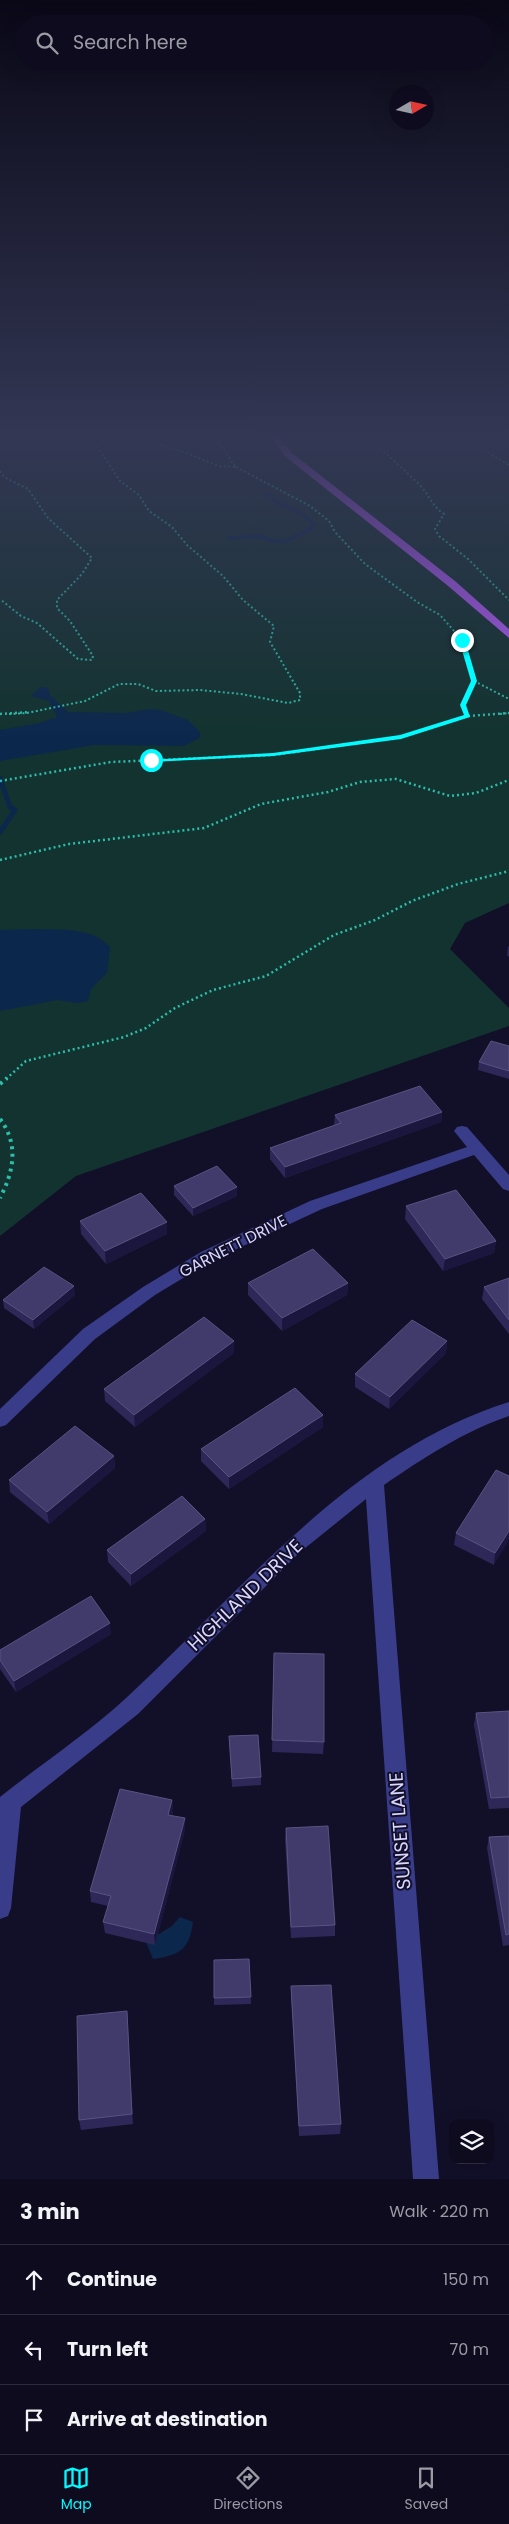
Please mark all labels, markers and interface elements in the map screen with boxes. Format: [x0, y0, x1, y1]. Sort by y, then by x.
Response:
search box [15, 15, 494, 70]
icon: search [33, 29, 61, 57]
text: Search here [73, 29, 187, 56]
north arrow [389, 85, 434, 130]
route end [451, 629, 474, 652]
route start [140, 749, 163, 772]
street label: GARNETT DRIVE [175, 1209, 291, 1283]
street label: HIGHLAND DRIVE [181, 1533, 309, 1657]
street label: SUNSET LANE [382, 1771, 418, 1891]
map controls [449, 2119, 494, 2164]
button: layers [449, 2119, 494, 2164]
text: 3 min [20, 2197, 80, 2226]
text: Walk · 220 m [389, 2200, 489, 2223]
icon: ahead [20, 2266, 48, 2294]
text: Continue [67, 2266, 157, 2293]
text: 150 m [443, 2268, 489, 2291]
icon: left [20, 2336, 48, 2364]
text: Turn left [67, 2336, 148, 2363]
text: 70 m [449, 2338, 489, 2361]
icon: arrive [20, 2406, 48, 2434]
text: Arrive at destination [67, 2406, 268, 2433]
tab: Map [61, 2464, 92, 2515]
tab: Directions [213, 2464, 283, 2515]
tab: Saved [404, 2464, 448, 2515]

